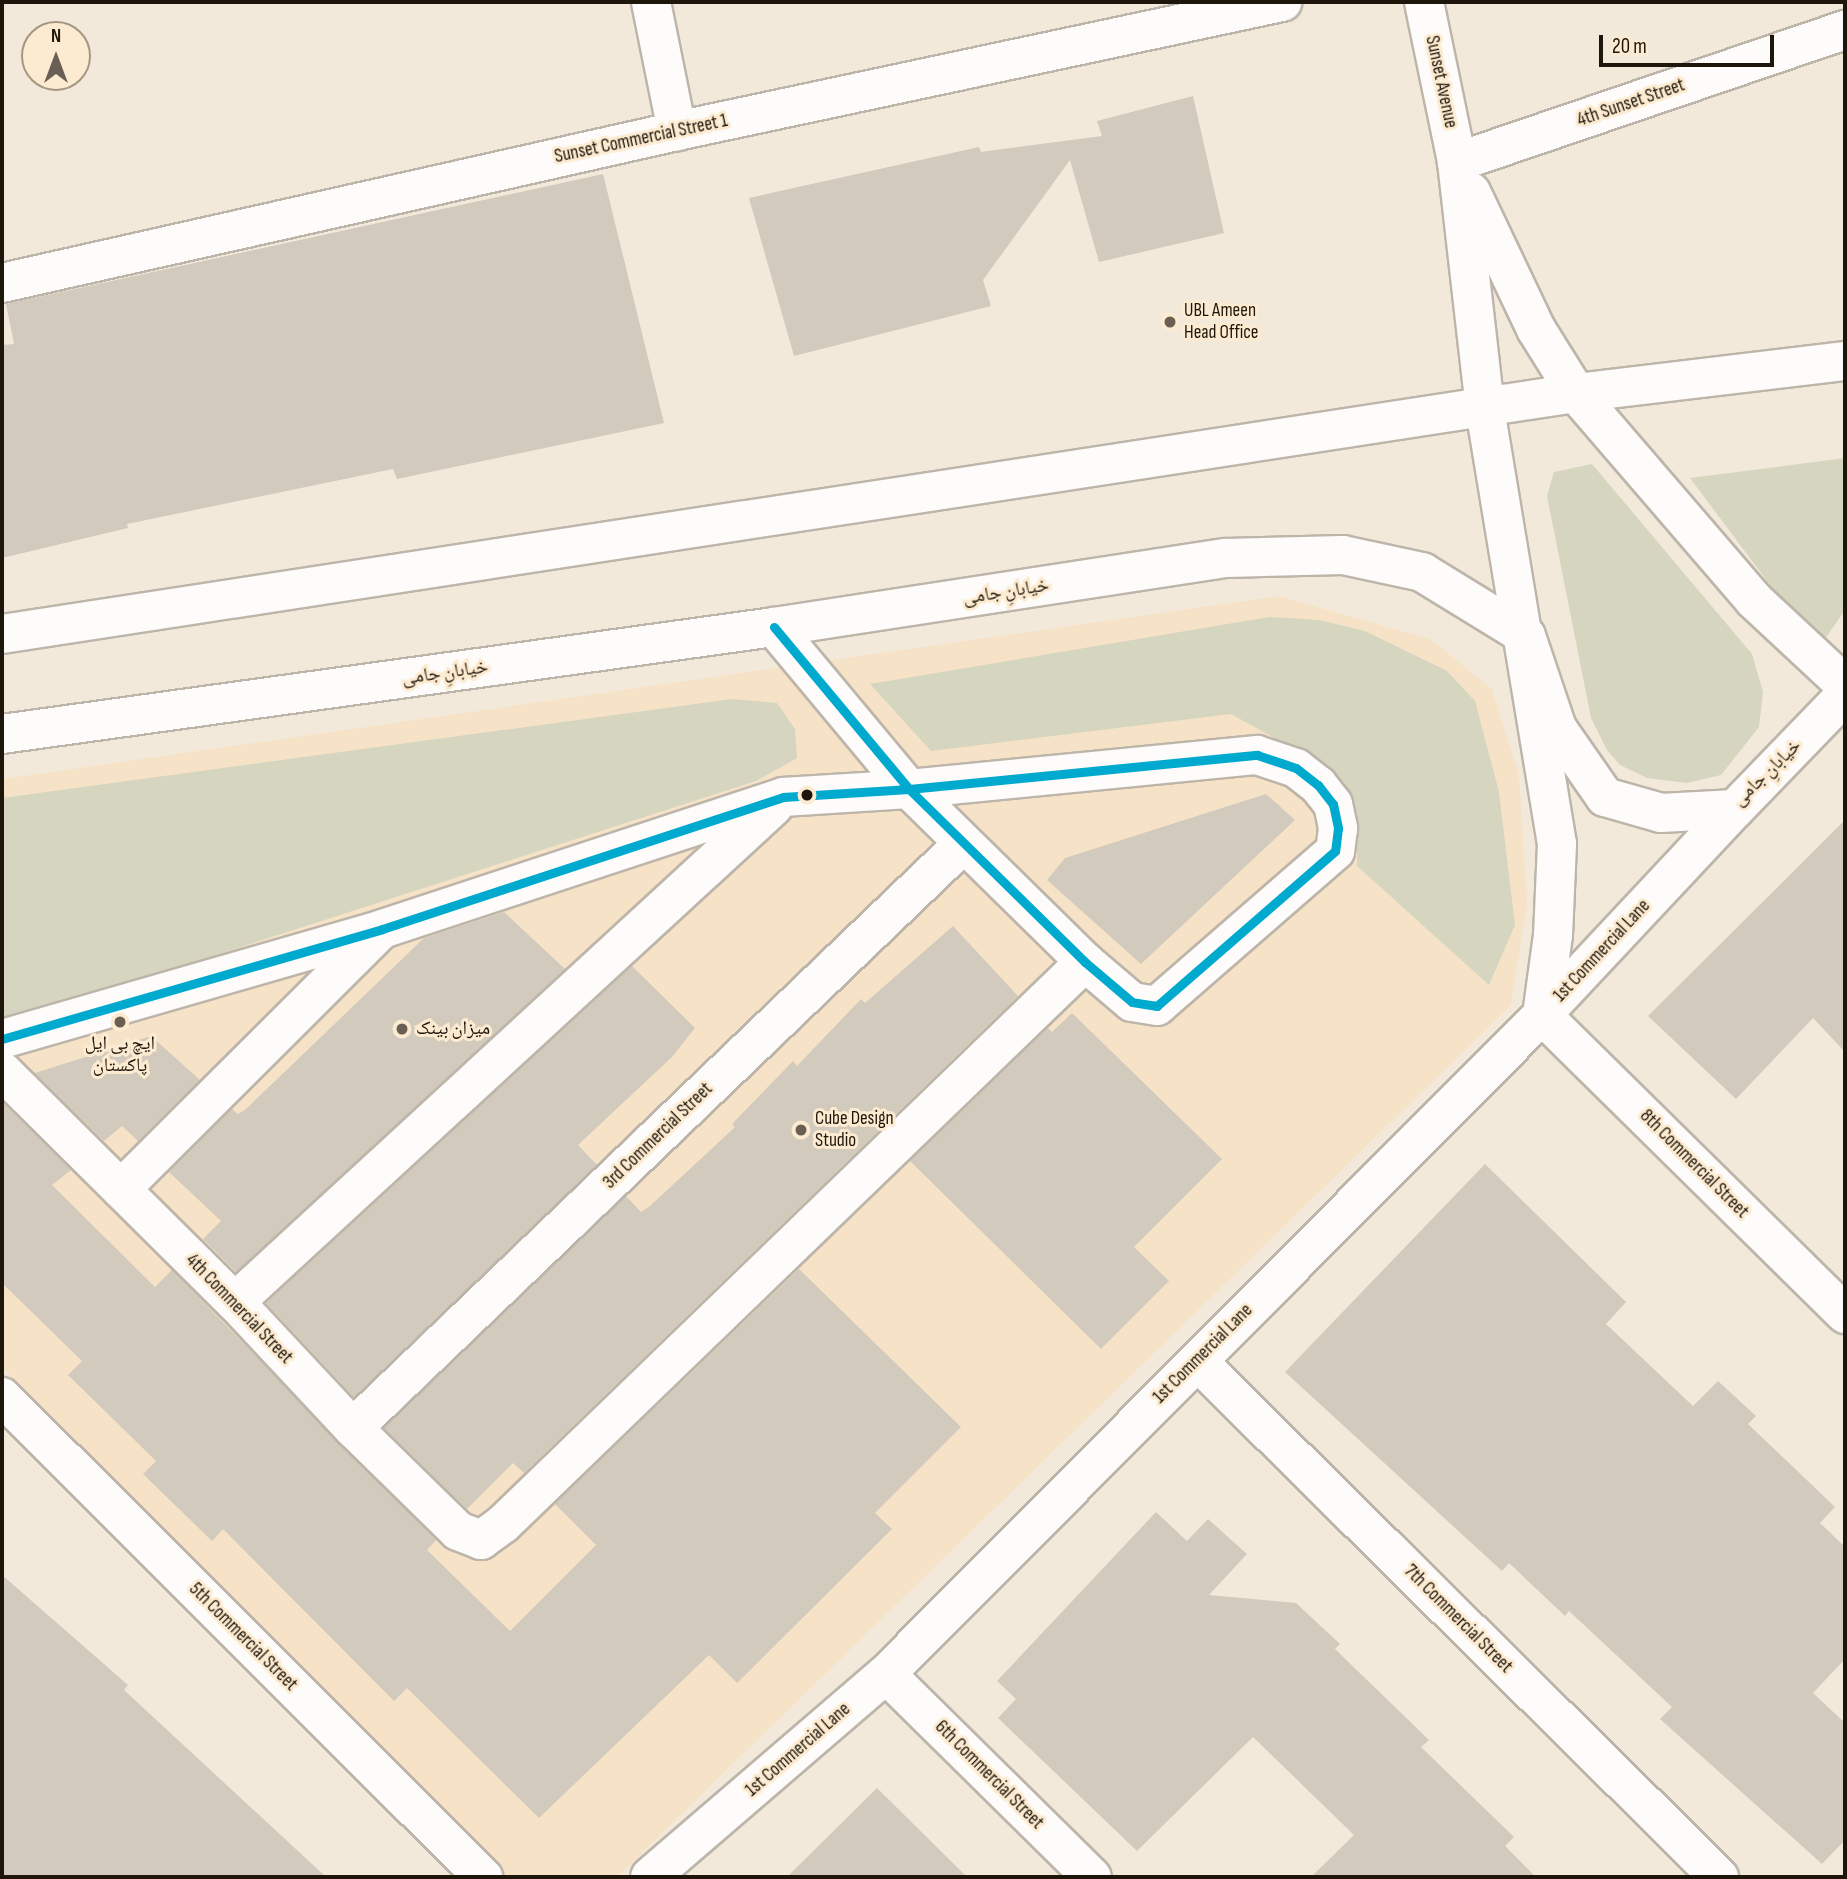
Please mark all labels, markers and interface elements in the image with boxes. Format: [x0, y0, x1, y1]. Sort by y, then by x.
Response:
north arrow [21, 21, 91, 91]
scale bar [1602, 21, 1777, 65]
text: N [51, 25, 61, 48]
street label: Sunset Avenue [1420, 34, 1462, 130]
text: 20 m [1612, 34, 1647, 59]
street label: 4th Sunset Street [1574, 74, 1688, 132]
street label: Sunset Commercial Street 1 [552, 110, 730, 168]
place label: UBL Ameen Head Office [1184, 300, 1258, 344]
marker: UBL Ameen Head Office [1162, 314, 1178, 330]
street label: خیابانِ جامی [961, 574, 1051, 610]
street label: خیابانِ جامی [401, 656, 489, 690]
street label: خیابانِ جامی [1728, 735, 1806, 811]
unlabelled marker [800, 788, 814, 802]
street label: 1st Commercial Lane [1549, 895, 1655, 1007]
marker: ایچ بی ایل پاکستان [112, 1014, 128, 1030]
place label: میزان بینک [416, 1018, 490, 1040]
marker: میزان بینک [394, 1021, 410, 1037]
place label: ایچ بی ایل پاکستان [85, 1033, 155, 1077]
street label: 3rd Commercial Street [599, 1078, 717, 1194]
street label: 8th Commercial Street [1635, 1105, 1753, 1223]
place label: Cube Design Studio [815, 1108, 894, 1152]
marker: Cube Design Studio [793, 1122, 809, 1138]
street label: 4th Commercial Street [181, 1249, 297, 1369]
street label: 1st Commercial Lane [1148, 1299, 1258, 1409]
street label: 7th Commercial Street [1399, 1560, 1517, 1678]
street label: 5th Commercial Street [184, 1578, 302, 1696]
street label: 1st Commercial Lane [741, 1698, 855, 1802]
street label: 6th Commercial Street [930, 1716, 1048, 1834]

